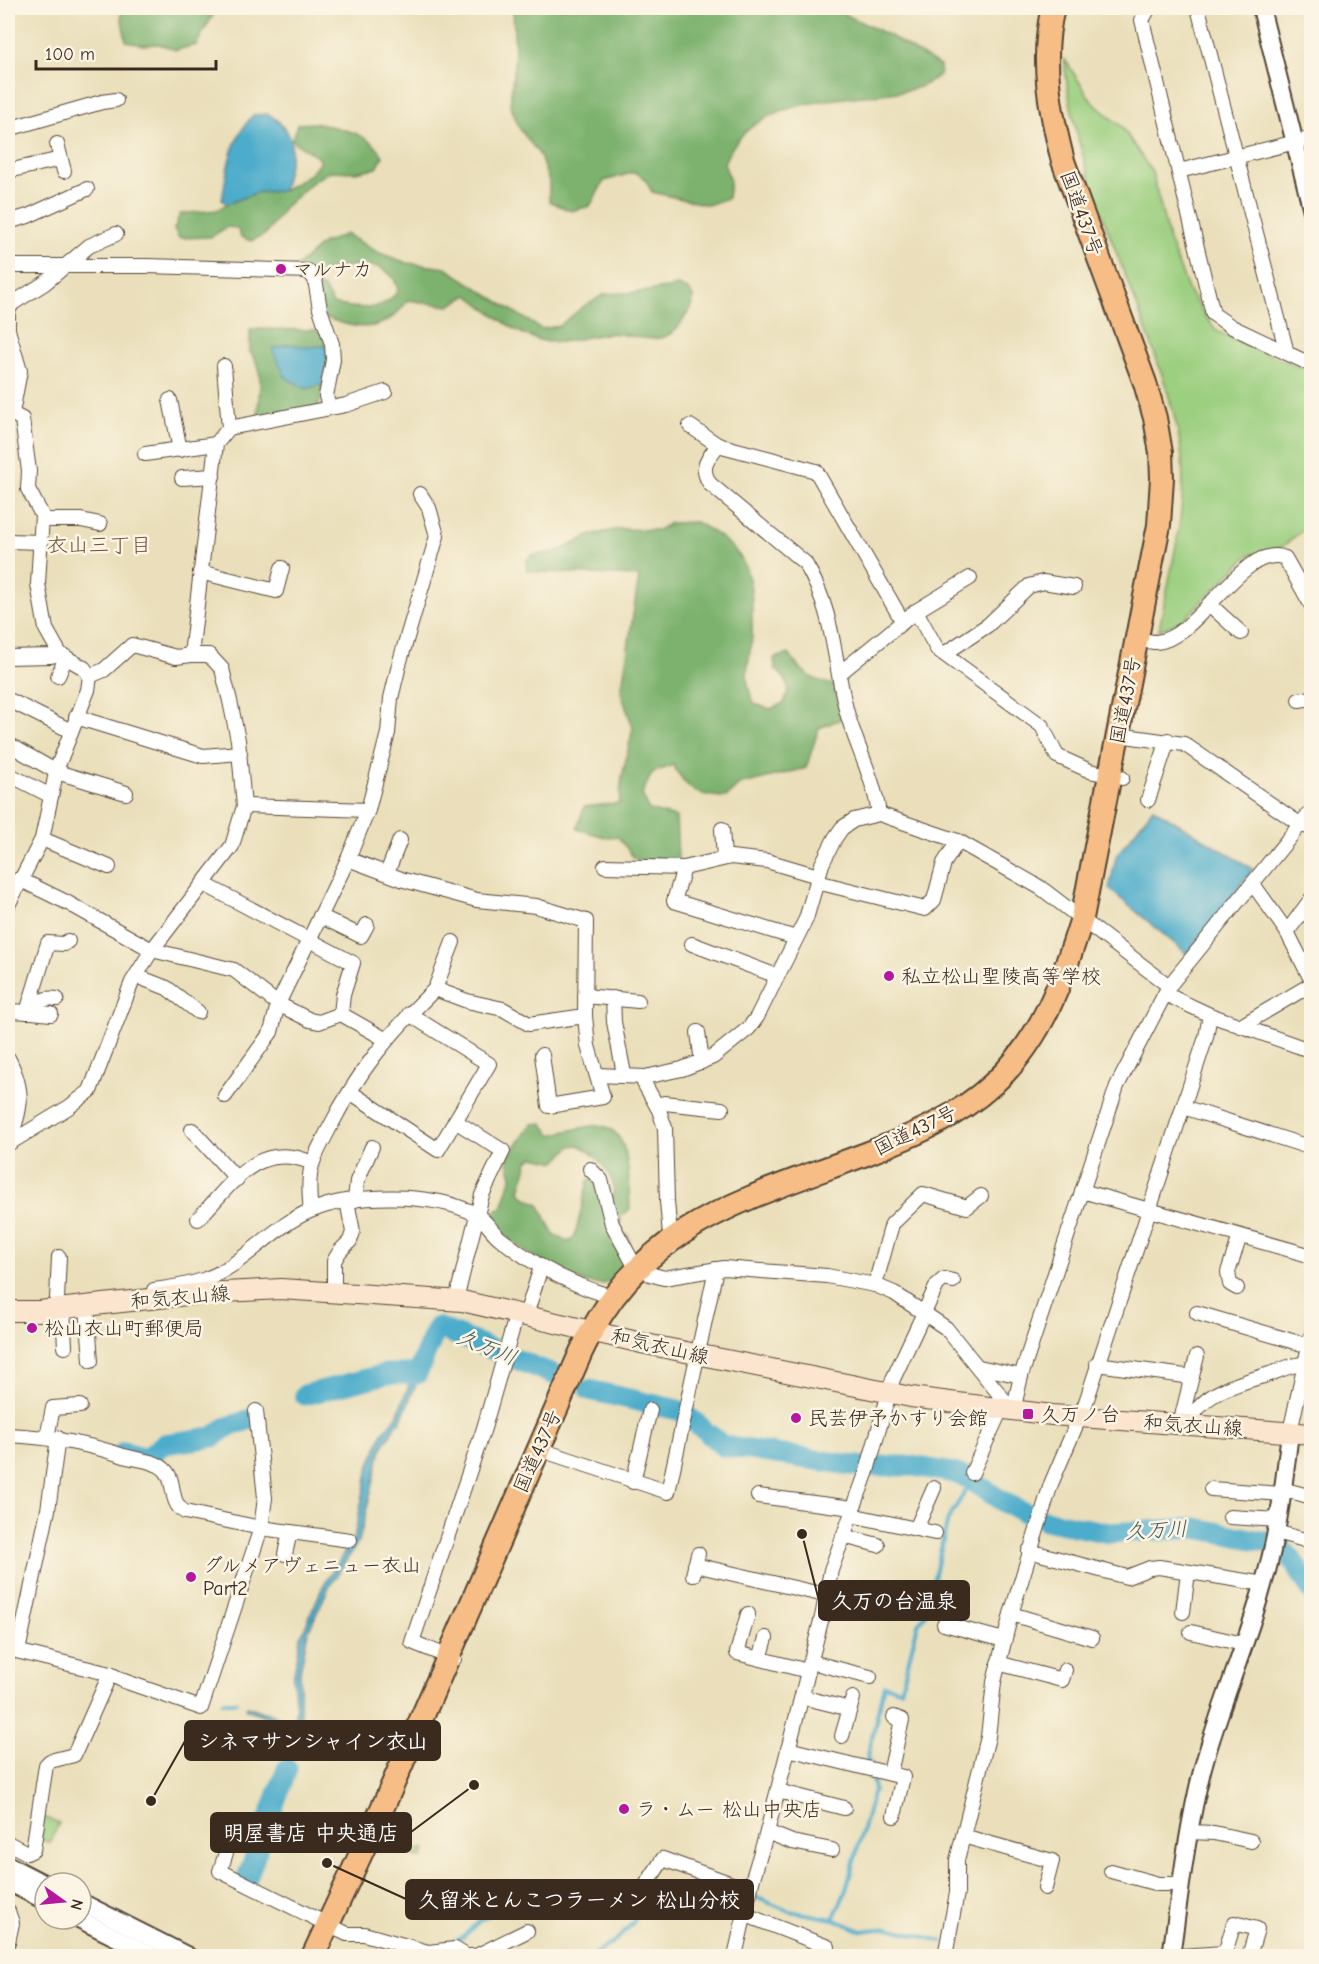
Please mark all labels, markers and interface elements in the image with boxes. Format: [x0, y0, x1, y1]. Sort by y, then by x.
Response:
scale bar [36, 33, 216, 71]
text: 100 m [45, 44, 95, 65]
street label: 国道437号 [1055, 167, 1108, 259]
place label: マルナカ [293, 258, 373, 281]
marker: マルナカ [274, 262, 288, 276]
district label: 衣山三丁目 [47, 533, 152, 557]
street label: 国道437号 [1106, 654, 1145, 746]
place label: 私立松山聖陵高等学校 [901, 965, 1101, 988]
marker: 私立松山聖陵高等学校 [882, 969, 896, 983]
street label: 国道437号 [870, 1101, 960, 1160]
street label: 和気衣山線 [129, 1282, 231, 1313]
place label: 松山衣山町郵便局 [44, 1317, 204, 1340]
marker: 松山衣山町郵便局 [25, 1321, 39, 1335]
water label: 久万川 [453, 1324, 521, 1370]
street label: 和気衣山線 [609, 1324, 711, 1369]
place label: 久万ノ台 [1040, 1403, 1120, 1426]
street label: 国道437号 [509, 1406, 566, 1497]
place label: 民芸伊予かすり会館 [808, 1407, 988, 1430]
marker: 久万ノ台 [1021, 1407, 1035, 1421]
marker: 民芸伊予かすり会館 [789, 1411, 803, 1425]
street label: 和気衣山線 [1142, 1411, 1244, 1440]
water label: 久万川 [1124, 1516, 1188, 1544]
place label: グルメアヴェニュー衣山 Part2 [203, 1554, 421, 1600]
marker: グルメアヴェニュー衣山 Part2 [184, 1570, 198, 1584]
callout: 久万の台温泉 [819, 1581, 969, 1620]
text: 久万の台温泉 [831, 1589, 957, 1613]
callout: シネマサンシャイン衣山 [185, 1721, 440, 1760]
text: シネマサンシャイン衣山 [198, 1729, 428, 1753]
place label: ラ・ムー 松山中央店 [636, 1798, 822, 1821]
marker: ラ・ムー 松山中央店 [617, 1802, 631, 1816]
callout: 明屋書店 中央通店 [211, 1813, 411, 1852]
text: 明屋書店 中央通店 [223, 1821, 399, 1845]
north arrow [33, 1871, 93, 1931]
callout: 久留米とんこつラーメン 松山分校 [406, 1880, 753, 1919]
text: 久留米とんこつラーメン 松山分校 [418, 1888, 740, 1912]
text: N [66, 1897, 87, 1912]

